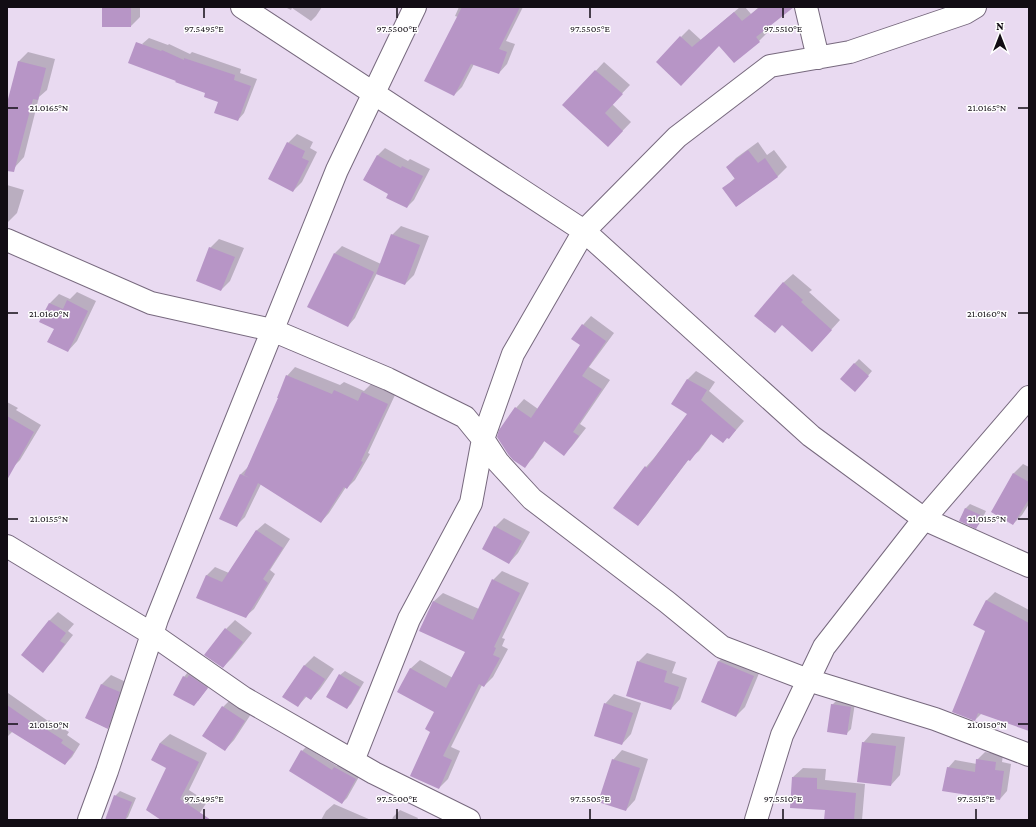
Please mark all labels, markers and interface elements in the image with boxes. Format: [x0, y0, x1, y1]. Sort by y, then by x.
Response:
north arrow [980, 16, 1020, 56]
text: N [996, 20, 1004, 32]
text: 97.5495°E [184, 23, 224, 34]
text: 97.5500°E [377, 23, 418, 34]
text: 97.5505°E [570, 23, 611, 34]
text: 97.5510°E [764, 23, 803, 34]
text: 21.0165°N [30, 102, 69, 113]
text: 21.0165°N [968, 102, 1007, 113]
text: 21.0160°N [29, 308, 69, 319]
text: 21.0160°N [967, 308, 1007, 319]
text: 21.0155°N [30, 513, 69, 524]
text: 21.0155°N [968, 513, 1007, 524]
text: 21.0150°N [29, 719, 69, 730]
text: 21.0150°N [967, 719, 1007, 730]
text: 97.5495°E [184, 793, 224, 804]
text: 97.5500°E [377, 793, 418, 804]
text: 97.5505°E [570, 793, 611, 804]
text: 97.5510°E [764, 793, 803, 804]
text: 97.5515°E [957, 793, 995, 804]

